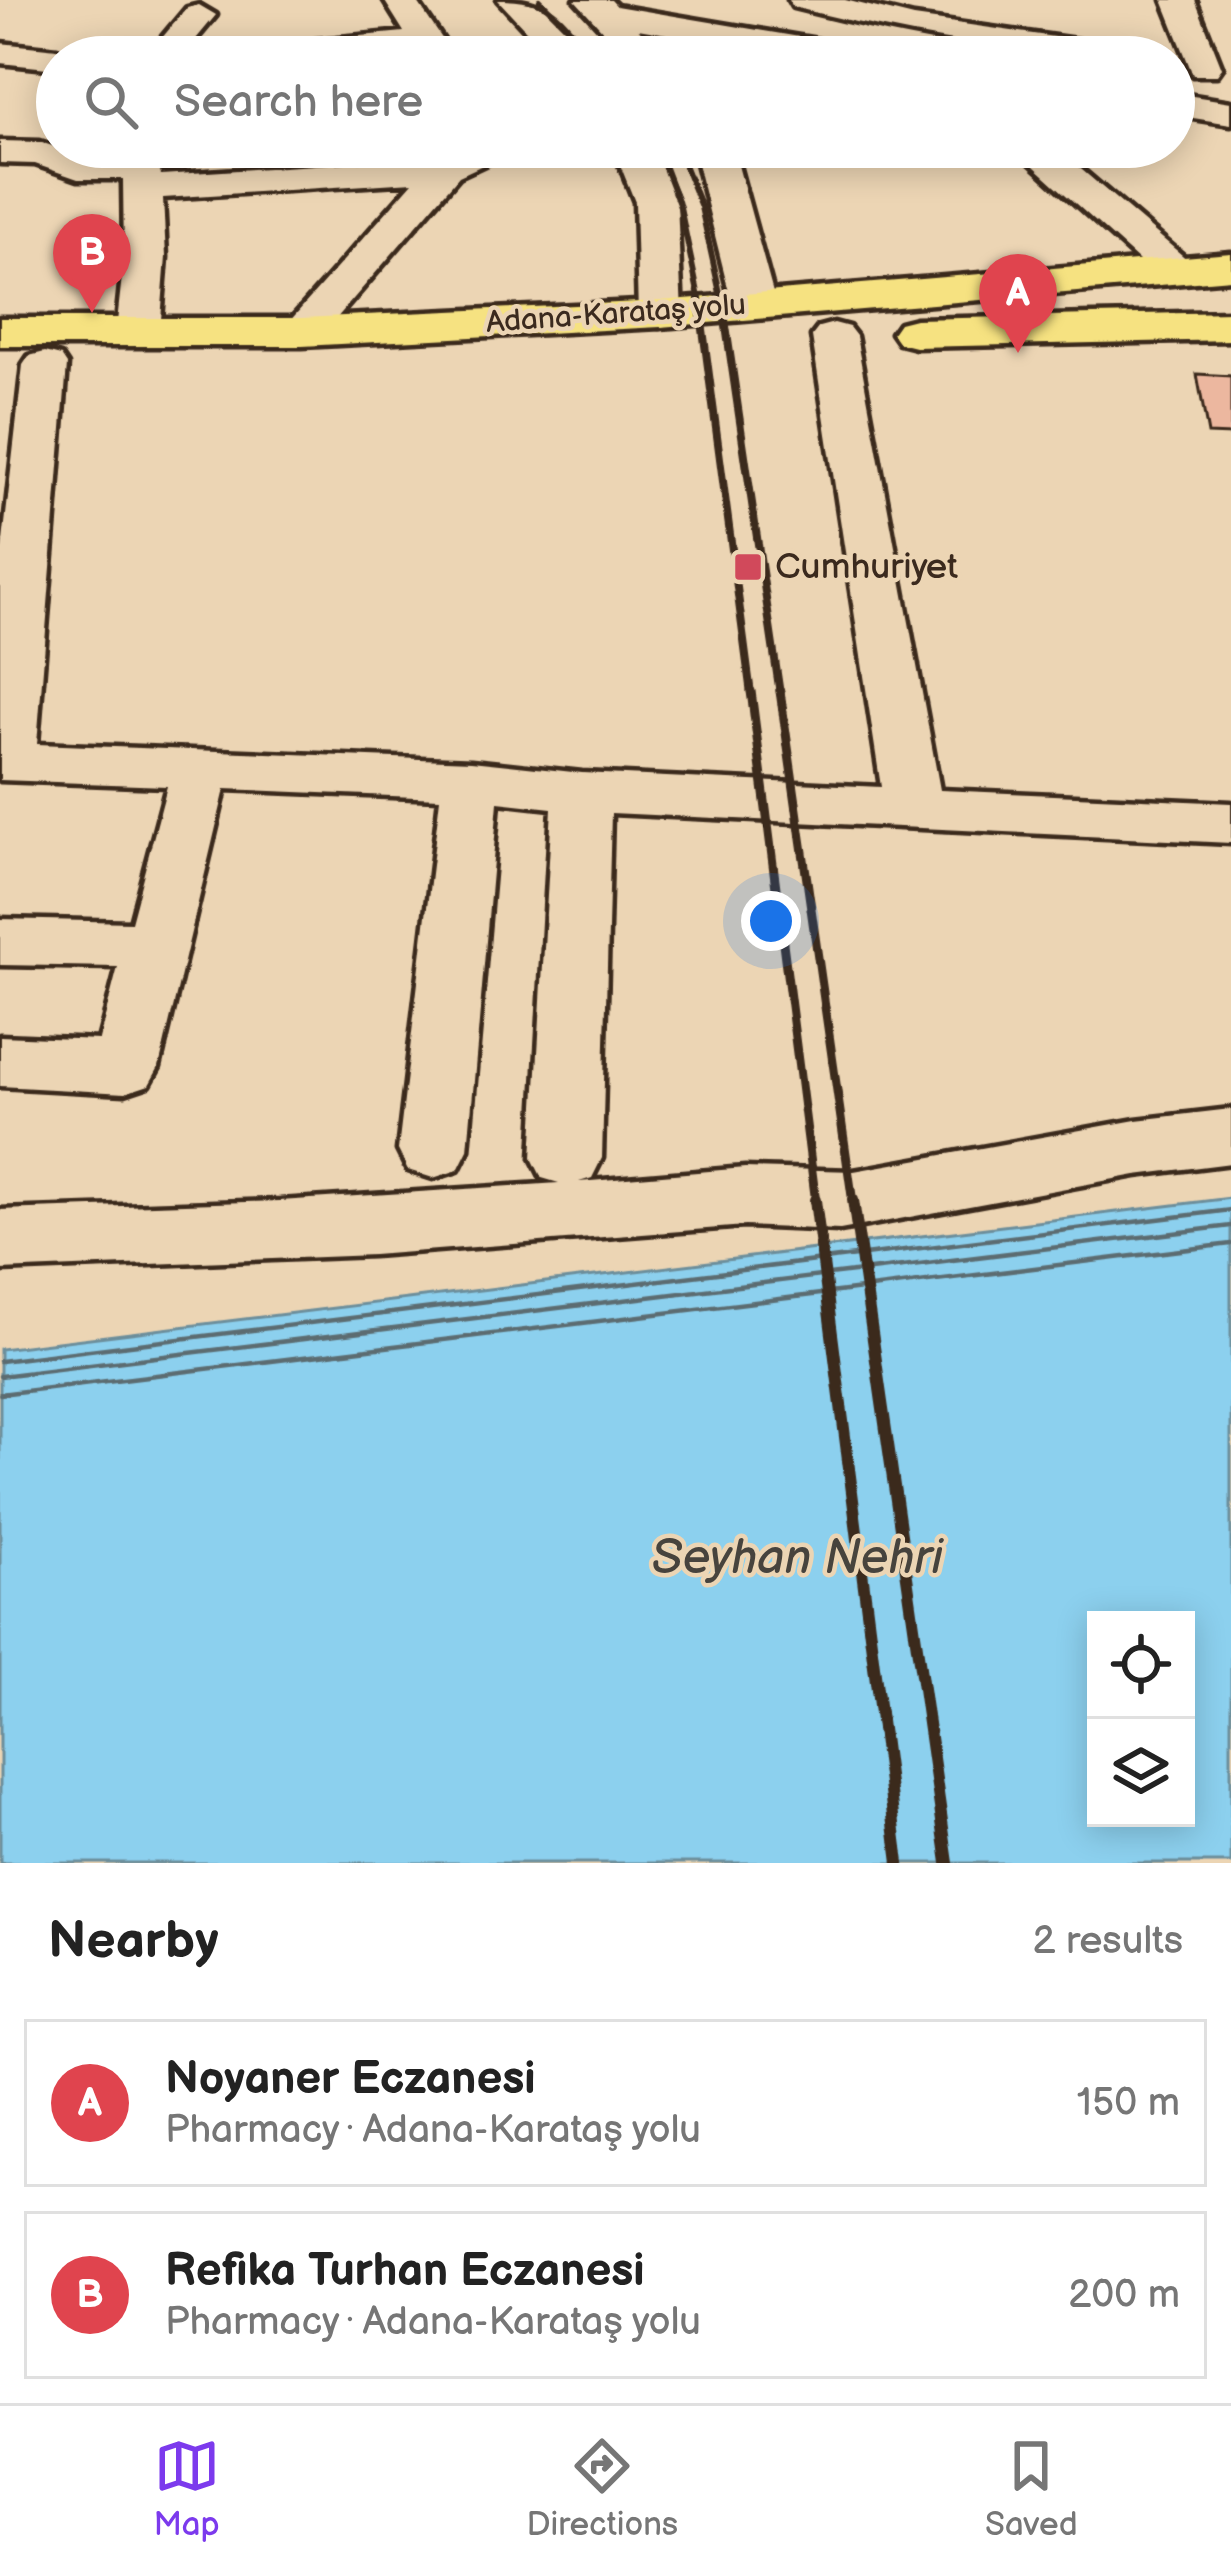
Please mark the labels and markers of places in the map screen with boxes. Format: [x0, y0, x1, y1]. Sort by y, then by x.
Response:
pin: B [53, 214, 131, 313]
pin: A [979, 254, 1057, 353]
place label: Cumhuriyet [775, 546, 958, 589]
marker: Cumhuriyet [732, 551, 764, 583]

